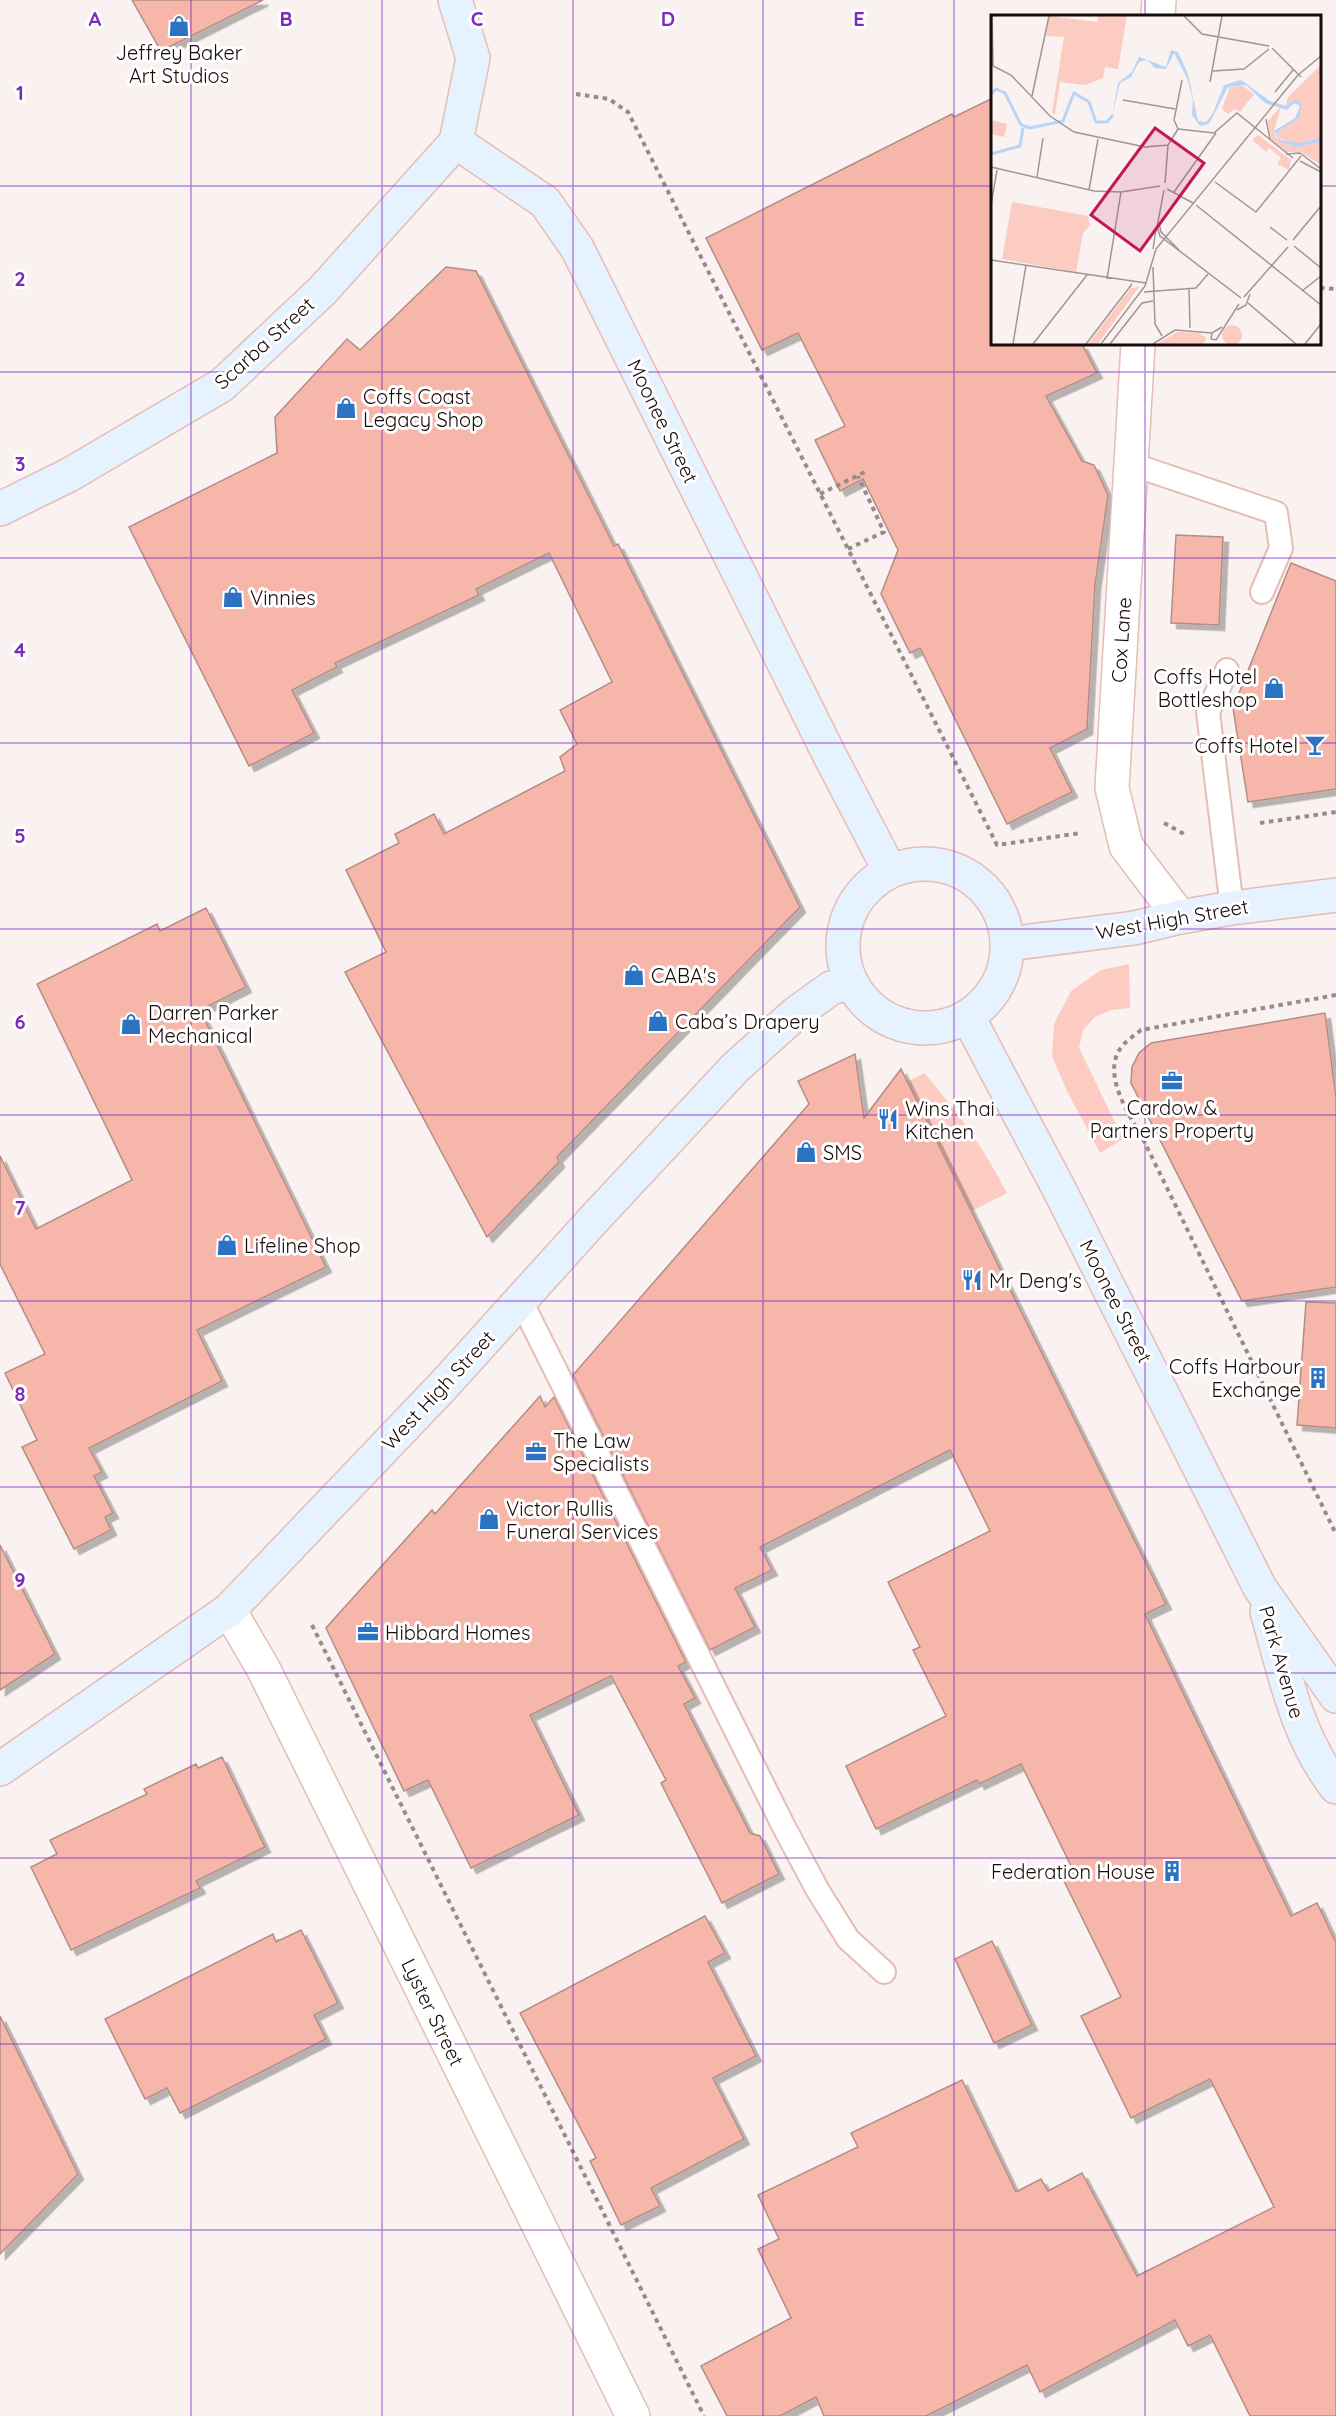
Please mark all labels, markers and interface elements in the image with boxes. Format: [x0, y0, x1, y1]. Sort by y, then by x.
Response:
text: A [89, 6, 102, 31]
text: B [279, 6, 293, 31]
text: C [471, 6, 484, 31]
text: D [661, 6, 675, 31]
text: E [853, 6, 865, 31]
shop icon: Jeffrey Baker Art Studios [167, 14, 191, 38]
inset map [991, 15, 1321, 345]
place label: Jeffrey Baker Art Studios [116, 40, 243, 88]
text: 1 [16, 80, 24, 105]
text: 2 [14, 266, 26, 291]
street label: Scarba Street [209, 291, 319, 394]
street label: Moonee Street [622, 355, 704, 487]
place label: Coffs Coast Legacy Shop [363, 384, 483, 432]
shop icon: Coffs Coast Legacy Shop [334, 396, 358, 420]
text: 3 [15, 451, 25, 476]
shop icon: Vinnies [221, 585, 245, 609]
place label: Vinnies [250, 585, 316, 610]
street label: Cox Lane [1106, 596, 1136, 684]
text: 4 [14, 637, 26, 662]
place label: Coffs Hotel Bottleshop [1154, 664, 1257, 712]
shop icon: Coffs Hotel Bottleshop [1262, 676, 1286, 700]
place label: Coffs Hotel [1195, 733, 1298, 758]
bar icon: Coffs Hotel [1303, 733, 1327, 757]
text: 5 [14, 823, 26, 848]
street label: West High Street [1094, 893, 1250, 945]
shop icon: CABA's [622, 963, 646, 987]
place label: CABA's [651, 963, 716, 988]
place label: Darren Parker Mechanical [148, 1000, 279, 1048]
text: 6 [14, 1009, 26, 1034]
shop icon: Caba’s Drapery [646, 1009, 670, 1033]
place label: Caba’s Drapery [675, 1009, 820, 1034]
shop icon: Darren Parker Mechanical [119, 1012, 143, 1036]
office icon: Cardow & Partners Property [1160, 1069, 1184, 1093]
place label: Cardow & Partners Property [1090, 1095, 1254, 1143]
place label: Wins Thai Kitchen [905, 1096, 995, 1144]
restaurant icon: Wins Thai Kitchen [876, 1107, 900, 1131]
shop icon: SMS [794, 1140, 818, 1164]
place label: SMS [823, 1140, 862, 1165]
text: 7 [15, 1195, 26, 1220]
shop icon: Lifeline Shop [215, 1233, 239, 1257]
place label: Lifeline Shop [244, 1233, 361, 1258]
street label: Moonee Street [1074, 1235, 1158, 1367]
restaurant icon: Mr Deng's [960, 1268, 984, 1292]
place label: Mr Deng's [989, 1268, 1082, 1293]
street label: West High Street [376, 1325, 500, 1455]
place label: Coffs Harbour Exchange [1169, 1354, 1301, 1402]
building icon: Coffs Harbour Exchange [1306, 1366, 1330, 1390]
text: 8 [15, 1381, 26, 1406]
place label: The Law Specialists [553, 1428, 649, 1476]
office icon: The Law Specialists [524, 1440, 548, 1464]
place label: Victor Rullis Funeral Services [506, 1496, 658, 1544]
shop icon: Victor Rullis Funeral Services [477, 1507, 501, 1531]
text: 9 [14, 1567, 26, 1592]
street label: Park Avenue [1254, 1603, 1310, 1721]
office icon: Hibbard Homes [356, 1620, 380, 1644]
place label: Hibbard Homes [385, 1620, 530, 1645]
place label: Federation House [991, 1859, 1155, 1884]
building icon: Federation House [1160, 1859, 1184, 1883]
street label: Lyster Street [396, 1954, 470, 2070]

